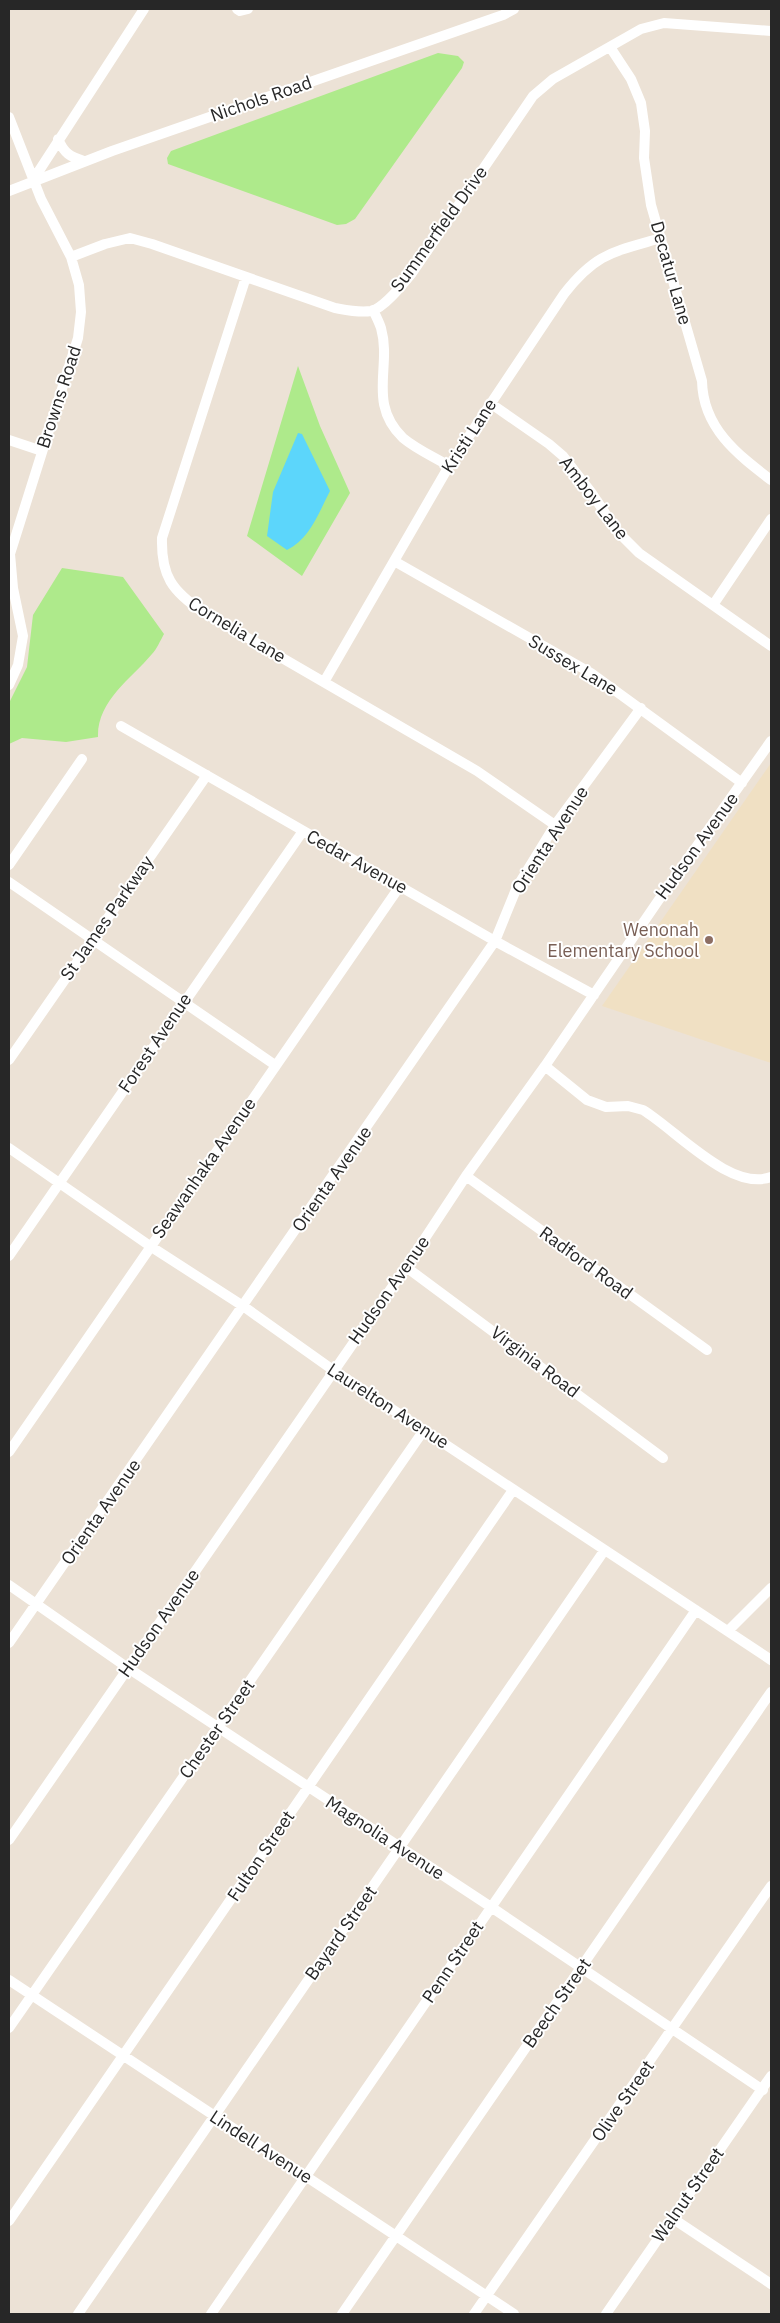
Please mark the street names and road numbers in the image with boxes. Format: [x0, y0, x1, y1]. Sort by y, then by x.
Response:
street label: Nichols Road [207, 70, 315, 127]
street label: Summerfield Drive [385, 161, 492, 296]
street label: Decatur Lane [646, 218, 697, 327]
street label: Browns Road [31, 343, 86, 451]
street label: Kristi Lane [436, 394, 501, 478]
street label: Amboy Lane [555, 451, 634, 544]
street label: Cornelia Lane [184, 591, 290, 668]
street label: Sussex Lane [525, 629, 622, 700]
street label: Orienta Avenue [506, 781, 593, 898]
street label: Hudson Avenue [650, 788, 743, 904]
street label: Cedar Avenue [303, 824, 412, 899]
street label: St James Parkway [55, 851, 158, 985]
street label: Forest Avenue [113, 988, 196, 1097]
street label: Seawanhaka Avenue [146, 1093, 261, 1243]
street label: Orienta Avenue [287, 1121, 377, 1236]
street label: Radford Road [535, 1221, 637, 1304]
street label: Hudson Avenue [343, 1231, 434, 1348]
street label: Virginia Road [486, 1321, 584, 1403]
street label: Laurelton Avenue [323, 1358, 454, 1454]
street label: Orienta Avenue [56, 1454, 146, 1569]
street label: Hudson Avenue [113, 1564, 204, 1681]
street label: Chester Street [174, 1674, 259, 1783]
street label: Magnolia Avenue [321, 1791, 449, 1885]
street label: Fulton Street [222, 1806, 299, 1906]
street label: Bayard Street [300, 1881, 382, 1984]
street label: Penn Street [417, 1916, 489, 2007]
street label: Beech Street [517, 1953, 596, 2052]
street label: Olive Street [586, 2055, 659, 2146]
street label: Lindell Avenue [205, 2105, 317, 2188]
street label: Walnut Street [646, 2143, 729, 2247]

